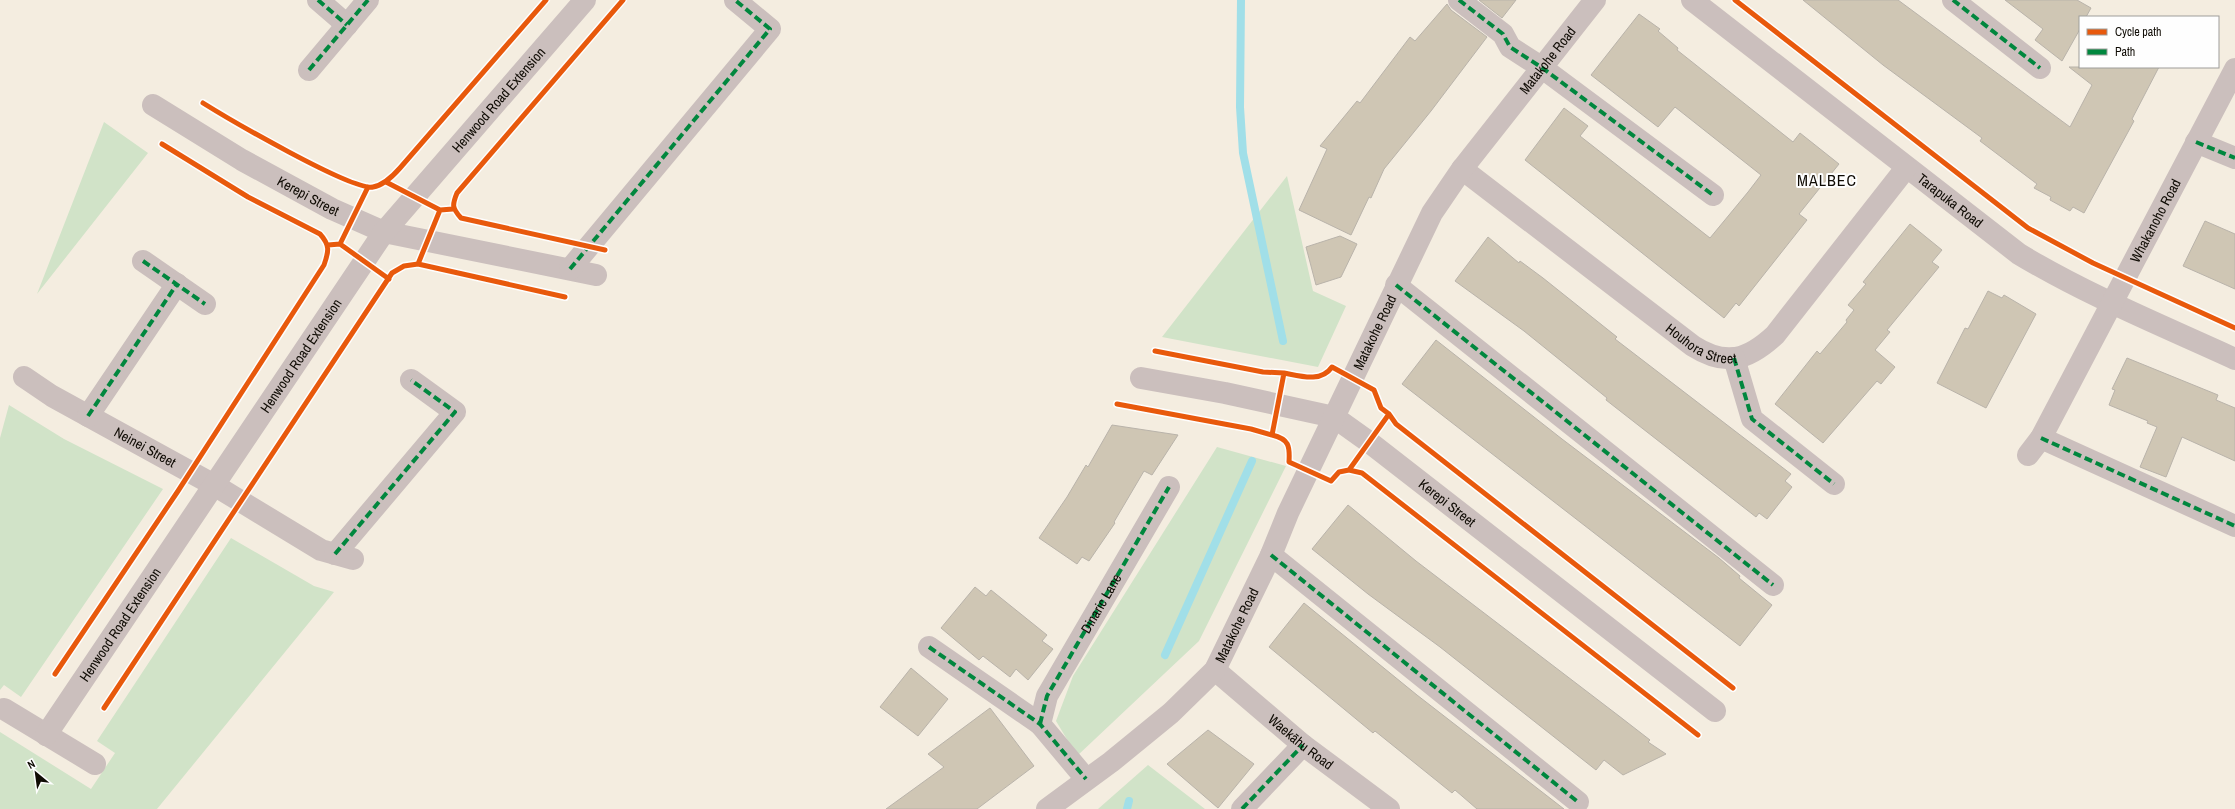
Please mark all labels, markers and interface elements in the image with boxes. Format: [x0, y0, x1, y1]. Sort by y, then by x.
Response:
legend [2079, 16, 2219, 68]
street label: Matakohe Road [1515, 23, 1580, 98]
text: Cycle path [2115, 24, 2162, 40]
street label: Henwood Road Extension [448, 43, 549, 156]
text: Path [2115, 44, 2135, 60]
district label: MALBEC [1797, 169, 1857, 191]
street label: Tarapuka Road [1914, 170, 1987, 232]
street label: Kerepi Street [274, 172, 342, 220]
street label: Whakanoho Road [2126, 176, 2185, 266]
street label: Matakohe Road [1349, 292, 1400, 373]
street label: Henwood Road Extension [256, 295, 346, 416]
street label: Houhora Street [1662, 319, 1738, 367]
street label: Neinei Street [111, 423, 179, 471]
street label: Kerepi Street [1415, 475, 1479, 531]
street label: Henwood Road Extension [75, 564, 165, 685]
street label: Dinaric Lane [1077, 571, 1125, 636]
street label: Matakohe Road [1211, 585, 1263, 666]
street label: Waekāhu Road [1264, 710, 1337, 774]
north arrow [16, 753, 56, 793]
text: N [25, 757, 37, 772]

